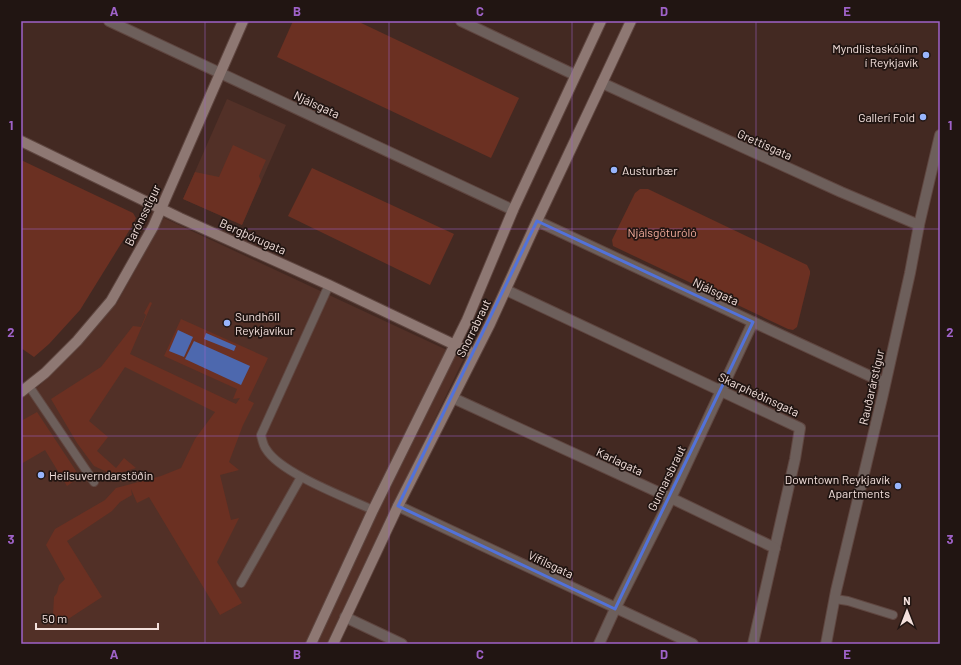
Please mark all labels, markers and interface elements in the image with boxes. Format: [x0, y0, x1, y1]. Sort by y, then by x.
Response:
text: A [110, 3, 119, 19]
text: B [293, 3, 301, 19]
text: C [476, 3, 484, 19]
text: D [660, 3, 668, 19]
text: E [843, 3, 851, 19]
place label: Myndlistaskólinn í Reykjavík [832, 41, 918, 69]
marker: Myndlistaskólinn í Reykjavík [921, 50, 931, 60]
street label: Njálsgata [292, 87, 342, 121]
place label: Gallerí Fold [858, 110, 915, 124]
marker: Gallerí Fold [918, 112, 928, 122]
text: 1 [9, 117, 13, 133]
text: 1 [948, 117, 952, 133]
street label: Grettisgata [735, 126, 795, 162]
place label: Austurbær [622, 163, 678, 177]
marker: Austurbær [609, 165, 619, 175]
street label: Barónsstígur [121, 182, 163, 248]
street label: Bergþórugata [218, 215, 288, 257]
park label: Njálsgöturóló [627, 225, 697, 239]
street label: Njálsgata [691, 274, 741, 308]
street label: Snorrabraut [453, 297, 493, 359]
place label: Sundhöll Reykjavíkur [235, 309, 295, 337]
marker: Sundhöll Reykjavíkur [222, 318, 232, 328]
text: 2 [7, 324, 15, 340]
text: 2 [946, 324, 954, 340]
street label: Rauðarárstígur [856, 347, 887, 426]
street label: Skarphéðinsgata [716, 369, 802, 419]
street label: Gunnarsbraut [644, 443, 688, 513]
street label: Karlagata [595, 444, 645, 478]
place label: Heilsuverndarstöðin [49, 468, 153, 482]
marker: Heilsuverndarstöðin [36, 470, 46, 480]
place label: Downtown Reykjavík Apartments [785, 472, 890, 500]
marker: Downtown Reykjavík Apartments [893, 481, 903, 491]
text: 3 [7, 531, 15, 547]
text: 3 [946, 531, 954, 547]
street label: Vífilsgata [526, 547, 576, 581]
north arrow [887, 591, 927, 631]
text: N [903, 594, 911, 607]
scale bar [36, 605, 158, 631]
text: 50 m [42, 611, 67, 625]
text: A [110, 646, 119, 662]
text: B [293, 646, 301, 662]
text: C [476, 646, 484, 662]
text: D [660, 646, 668, 662]
text: E [843, 646, 851, 662]

